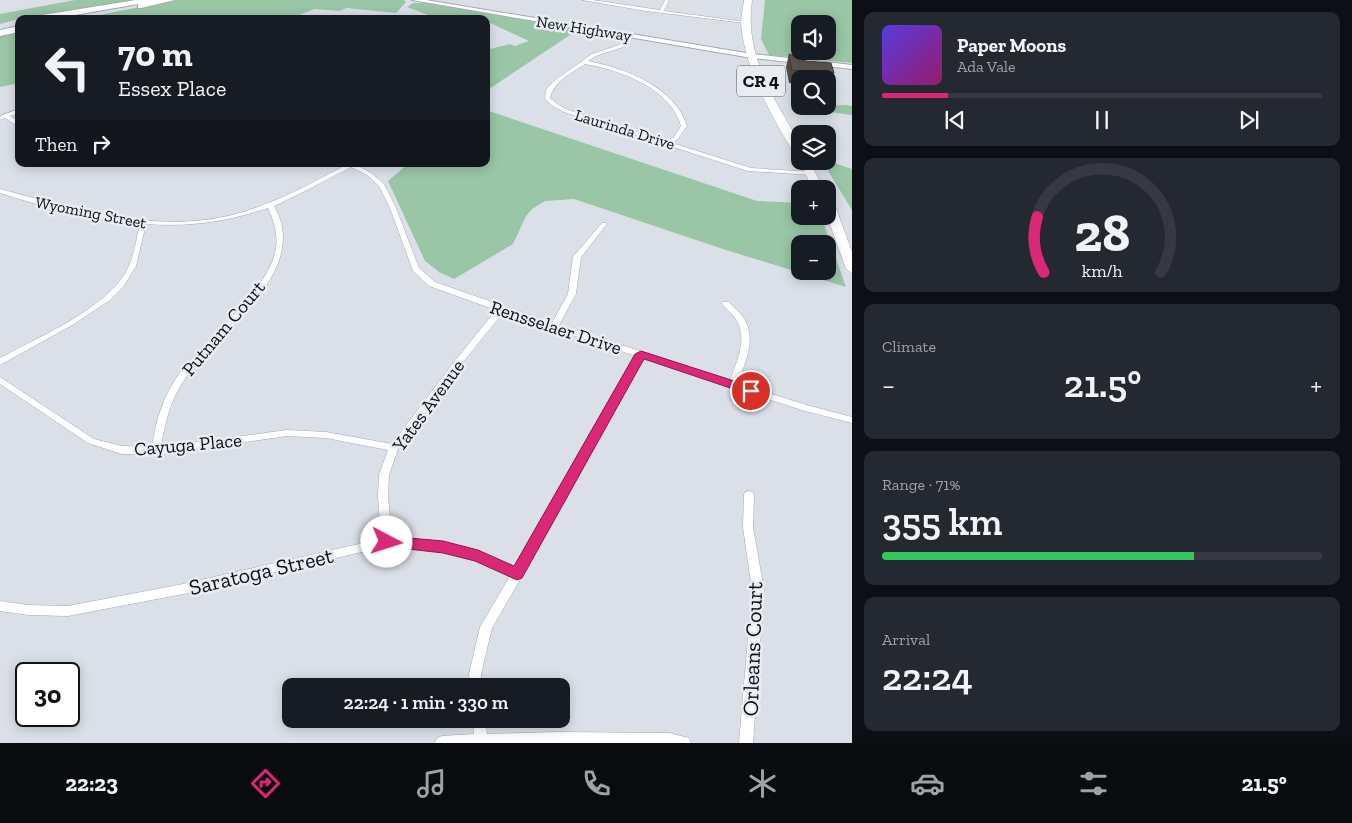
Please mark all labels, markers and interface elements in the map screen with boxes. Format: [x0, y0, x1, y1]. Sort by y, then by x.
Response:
street label: New Highway [535, 12, 634, 46]
map controls [791, 15, 836, 280]
button: sound [791, 15, 836, 60]
text: 70 m [118, 33, 193, 75]
text: Paper Moons [957, 34, 1066, 57]
icon: left [35, 35, 100, 100]
text: Ada Vale [957, 57, 1016, 76]
road number: CR 4 [737, 66, 785, 96]
button: search [791, 70, 836, 115]
text: Essex Place [118, 75, 226, 102]
street label: Laurinda Drive [573, 105, 677, 154]
icon: previous [941, 106, 969, 134]
icon: pause [1088, 106, 1116, 134]
icon: next [1235, 106, 1263, 134]
button: layers [791, 125, 836, 170]
icon: right [87, 130, 115, 158]
text: Then [35, 133, 77, 156]
button: + [791, 180, 836, 225]
street label: Wyoming Street [34, 192, 148, 233]
text: 28 [1074, 202, 1130, 264]
button: − [791, 235, 836, 280]
text: km/h [1082, 260, 1122, 282]
street label: Putnam Court [177, 276, 270, 381]
street label: Rensselaer Drive [487, 295, 624, 360]
text: Climate [882, 337, 936, 356]
street label: Yates Avenue [387, 355, 469, 456]
text: 21.5° [1064, 361, 1141, 407]
text: − [882, 369, 895, 402]
text: + [1310, 369, 1322, 402]
pin [730, 370, 772, 412]
icon: arrive [737, 377, 765, 405]
street label: Cayuga Place [133, 428, 243, 461]
text: Range · 71% [882, 475, 961, 494]
text: 355 km [882, 499, 1002, 545]
position arrow [360, 515, 412, 567]
street label: Saratoga Street [186, 542, 337, 601]
street label: Orleans Court [737, 581, 768, 717]
text: Arrival [882, 630, 930, 649]
text: 22:24 [882, 654, 973, 700]
speed limit sign: 30 [15, 662, 80, 727]
text: 22:24 · 1 min · 330 m [344, 691, 508, 714]
icon: directions [248, 766, 283, 801]
icon: music [414, 766, 449, 801]
icon: phone [579, 766, 614, 801]
icon: climate [745, 766, 780, 801]
icon: car [910, 766, 945, 801]
icon: filters [1076, 766, 1111, 801]
text: 22:23 [65, 770, 118, 797]
text: 21.5° [1241, 770, 1287, 797]

